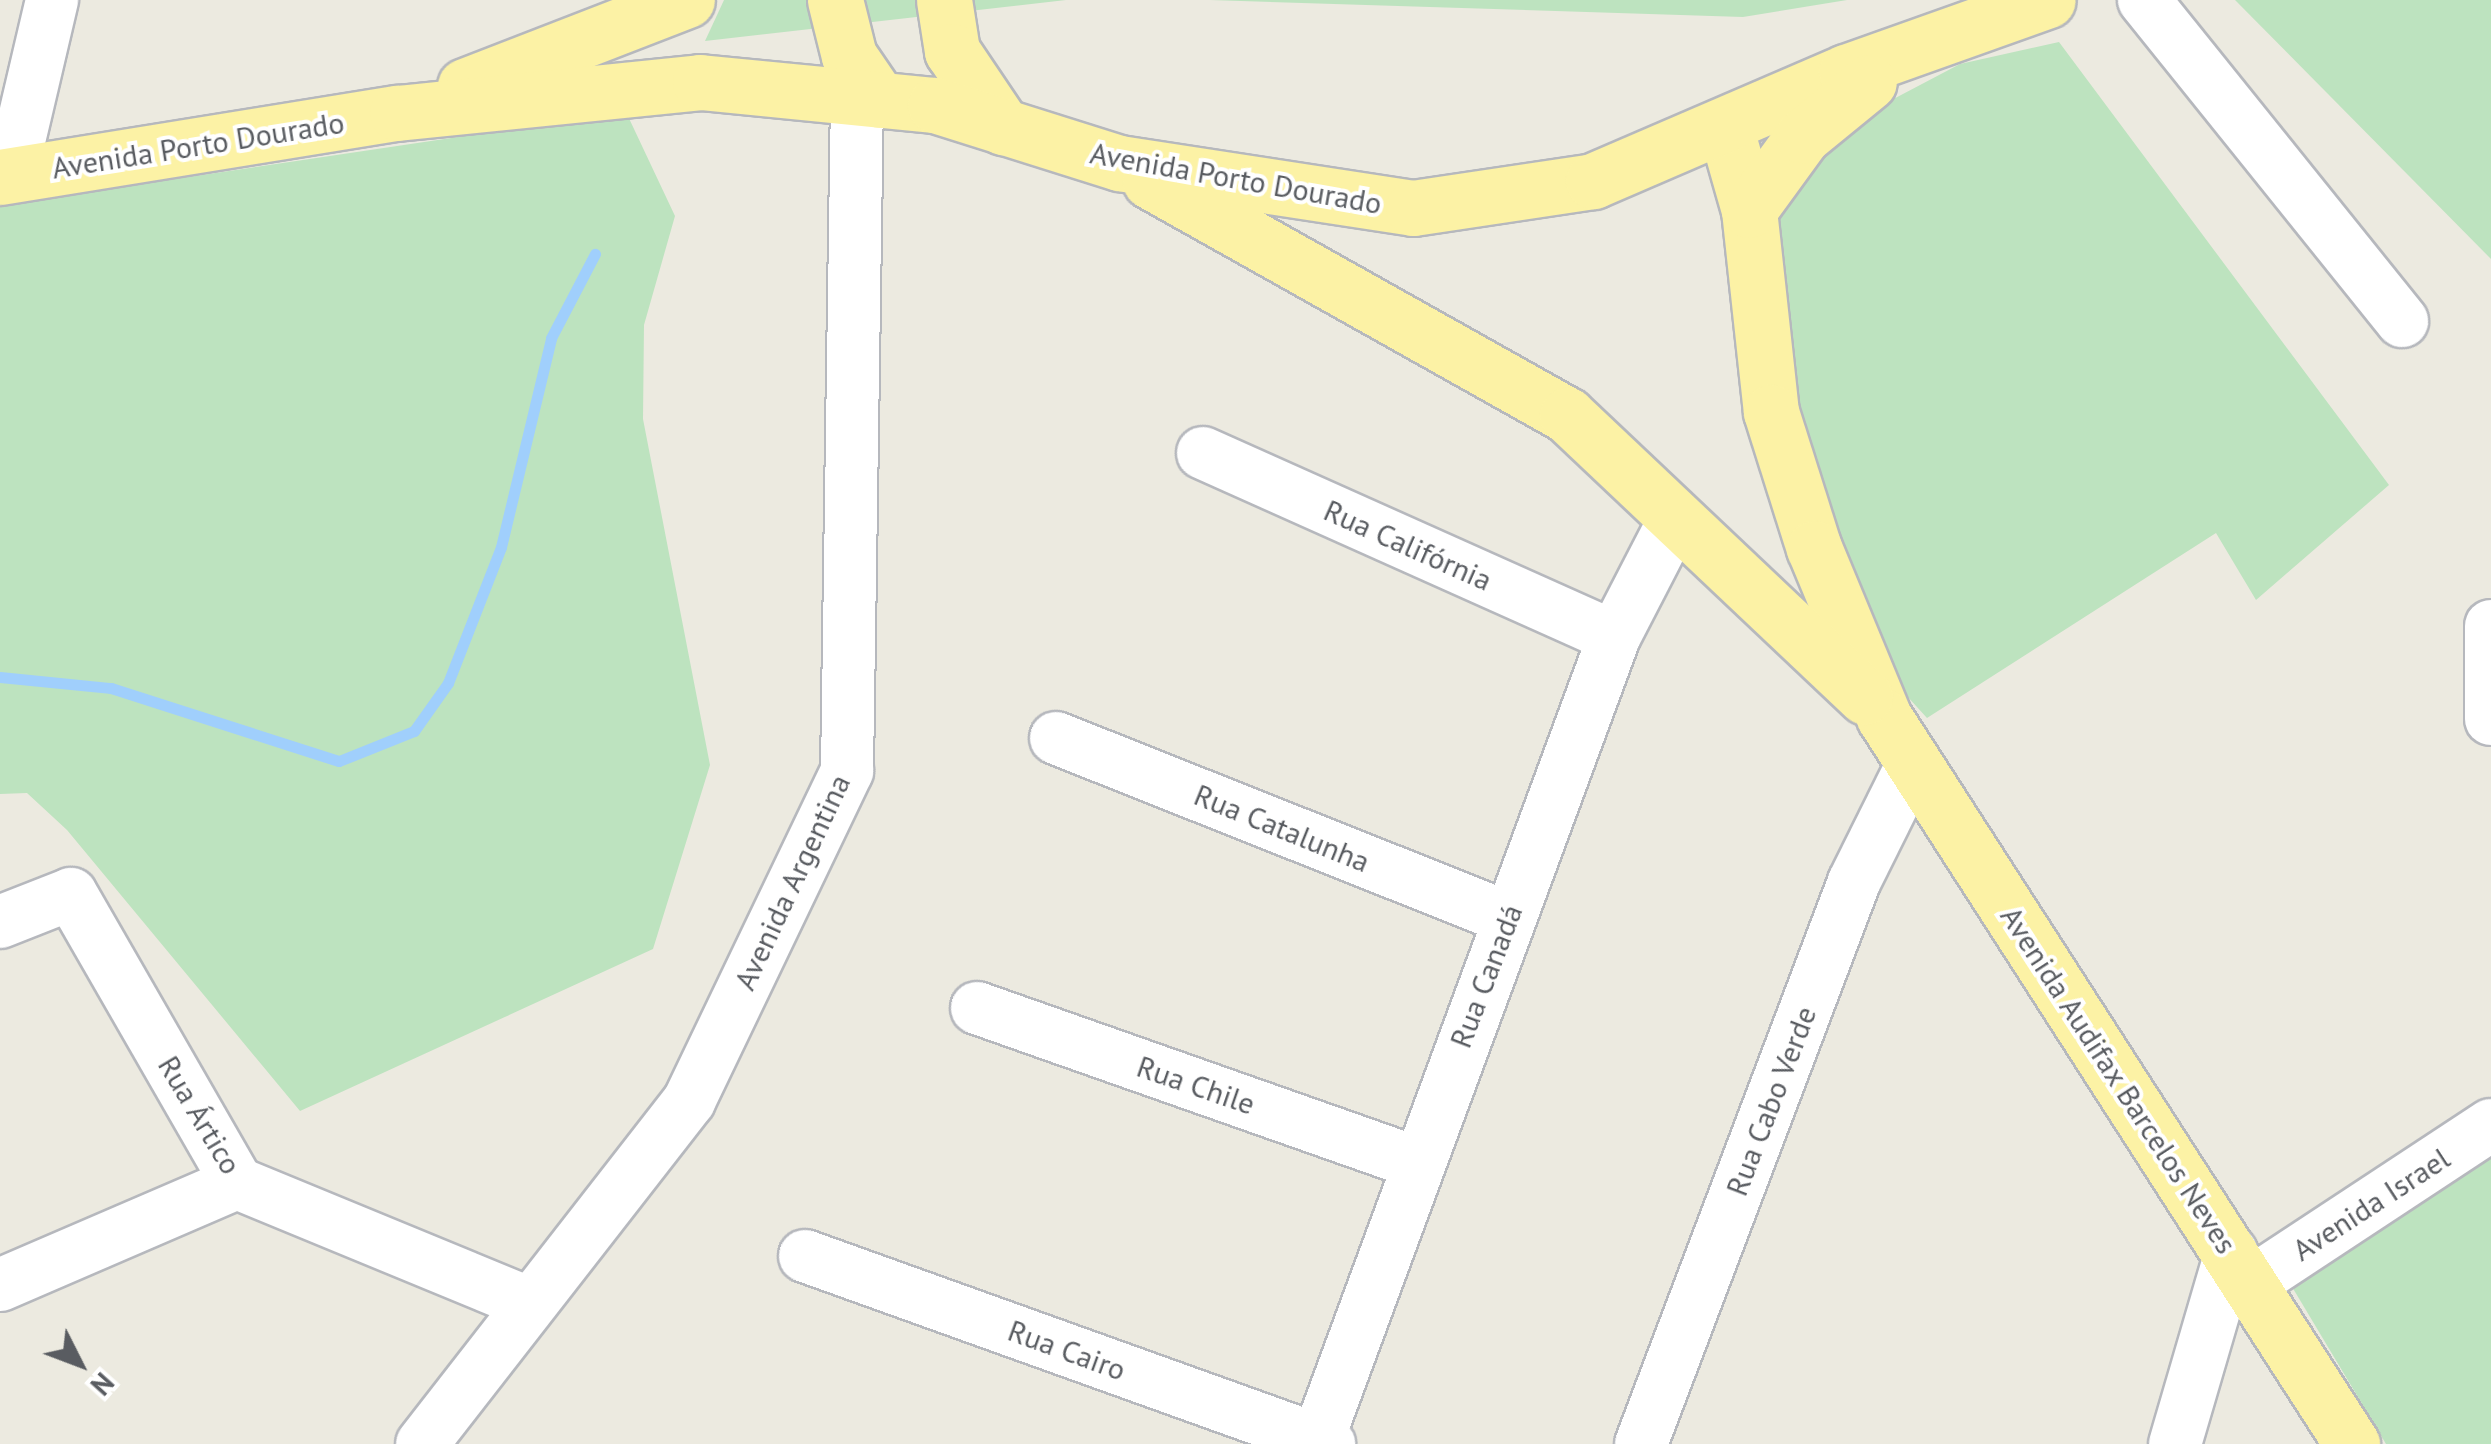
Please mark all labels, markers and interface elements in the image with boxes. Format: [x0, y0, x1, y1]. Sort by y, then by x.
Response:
street label: Avenida Porto Dourado [49, 104, 347, 186]
street label: Avenida Porto Dourado [1087, 135, 1385, 221]
street label: Rua Califórnia [1319, 492, 1497, 598]
street label: Avenida Argentina [726, 768, 858, 996]
street label: Rua Catalunha [1189, 777, 1375, 879]
street label: Rua Canadá [1442, 899, 1530, 1053]
street label: Avenida Audifax Barcelos Neves [1993, 899, 2245, 1261]
street label: Rua Cabo Verde [1718, 1001, 1824, 1201]
street label: Rua Chile [1132, 1048, 1260, 1122]
street label: Rua Ártico [150, 1049, 250, 1181]
street label: Avenida Israel [2286, 1140, 2456, 1268]
street label: Rua Cairo [1003, 1312, 1131, 1388]
north arrow [30, 1314, 130, 1414]
text: N [83, 1365, 123, 1404]

